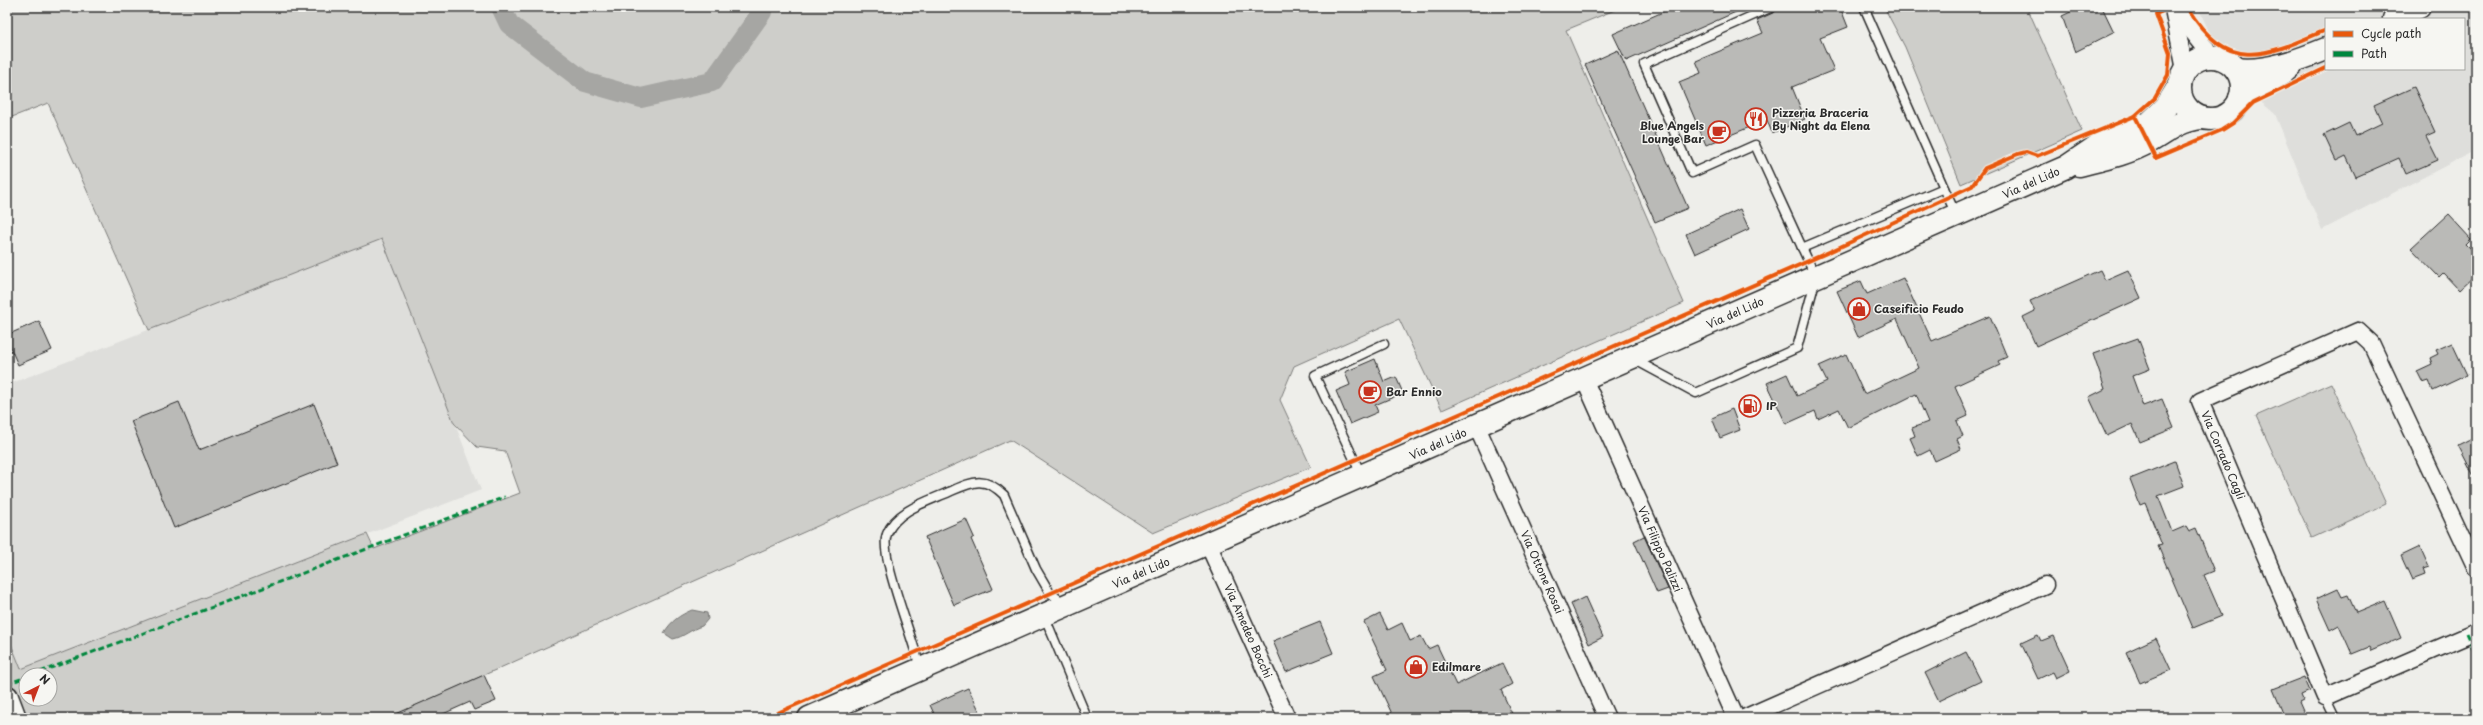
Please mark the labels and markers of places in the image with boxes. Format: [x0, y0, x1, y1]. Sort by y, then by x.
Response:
place label: Pizzeria Braceria By Night da Elena [1772, 104, 1871, 134]
restaurant icon: Pizzeria Braceria By Night da Elena [1743, 106, 1769, 132]
place label: Blue Angels Lounge Bar [1640, 117, 1704, 147]
cafe icon: Blue Angels Lounge Bar [1706, 119, 1732, 145]
shop icon: Caseificio Feudo [1846, 296, 1872, 322]
place label: Caseificio Feudo [1874, 300, 1964, 317]
cafe icon: Bar Ennio [1357, 379, 1383, 405]
place label: Bar Ennio [1386, 383, 1442, 400]
fuel station icon: IP [1737, 393, 1763, 419]
place label: IP [1766, 397, 1777, 414]
shop icon: Edilmare [1403, 654, 1429, 680]
place label: Edilmare [1432, 658, 1481, 675]

